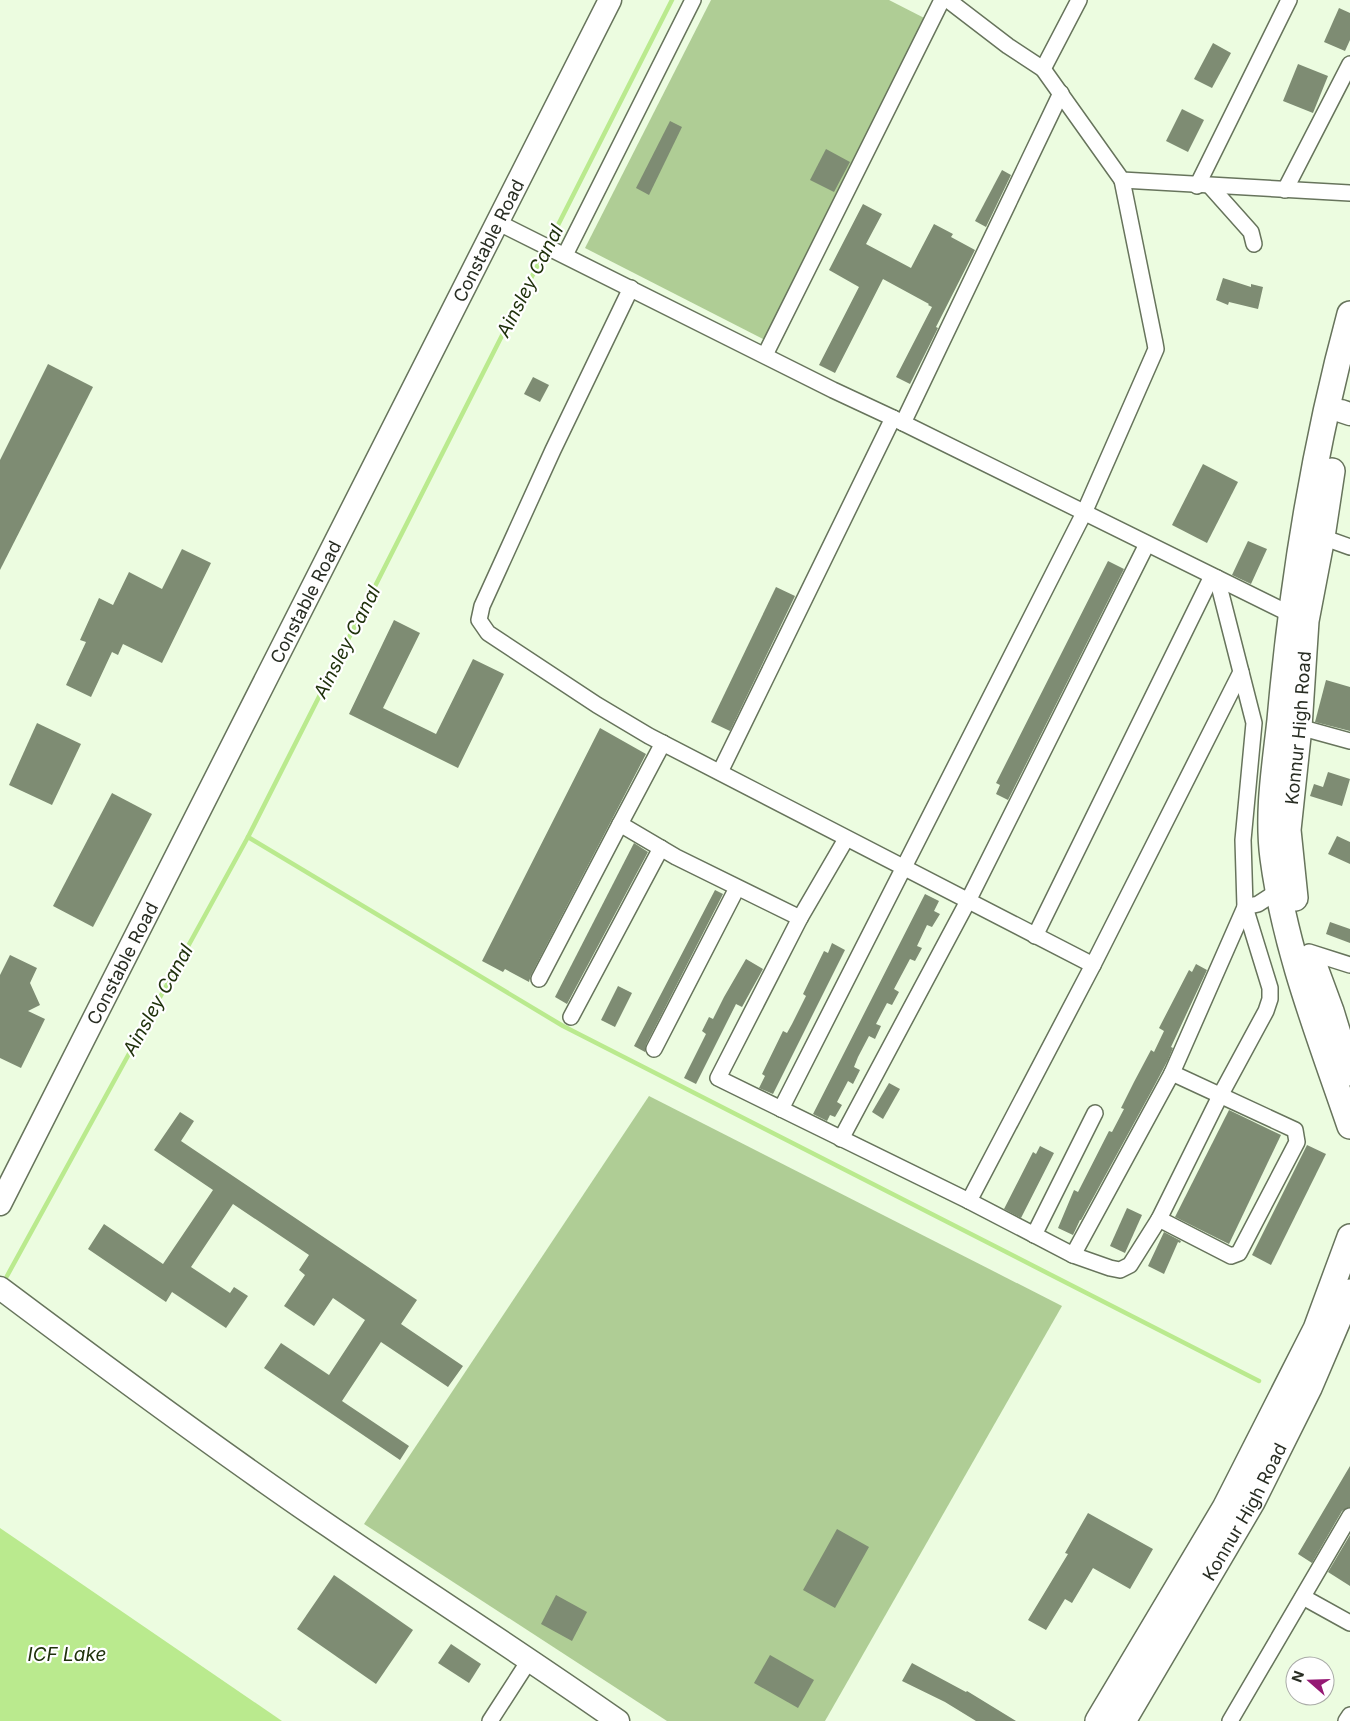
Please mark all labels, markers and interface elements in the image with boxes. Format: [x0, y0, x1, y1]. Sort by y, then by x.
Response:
street label: Constable Road [448, 176, 528, 305]
water label: Ainsley Canal [491, 220, 568, 342]
street label: Constable Road [265, 537, 345, 667]
water label: Ainsley Canal [308, 581, 385, 703]
street label: Konnur High Road [1280, 650, 1314, 806]
street label: Constable Road [82, 898, 162, 1028]
water label: Ainsley Canal [118, 940, 198, 1060]
street label: Konnur High Road [1198, 1439, 1290, 1584]
water label: ICF Lake [28, 1643, 106, 1666]
north arrow [1285, 1656, 1335, 1706]
text: N [1288, 1668, 1307, 1684]

